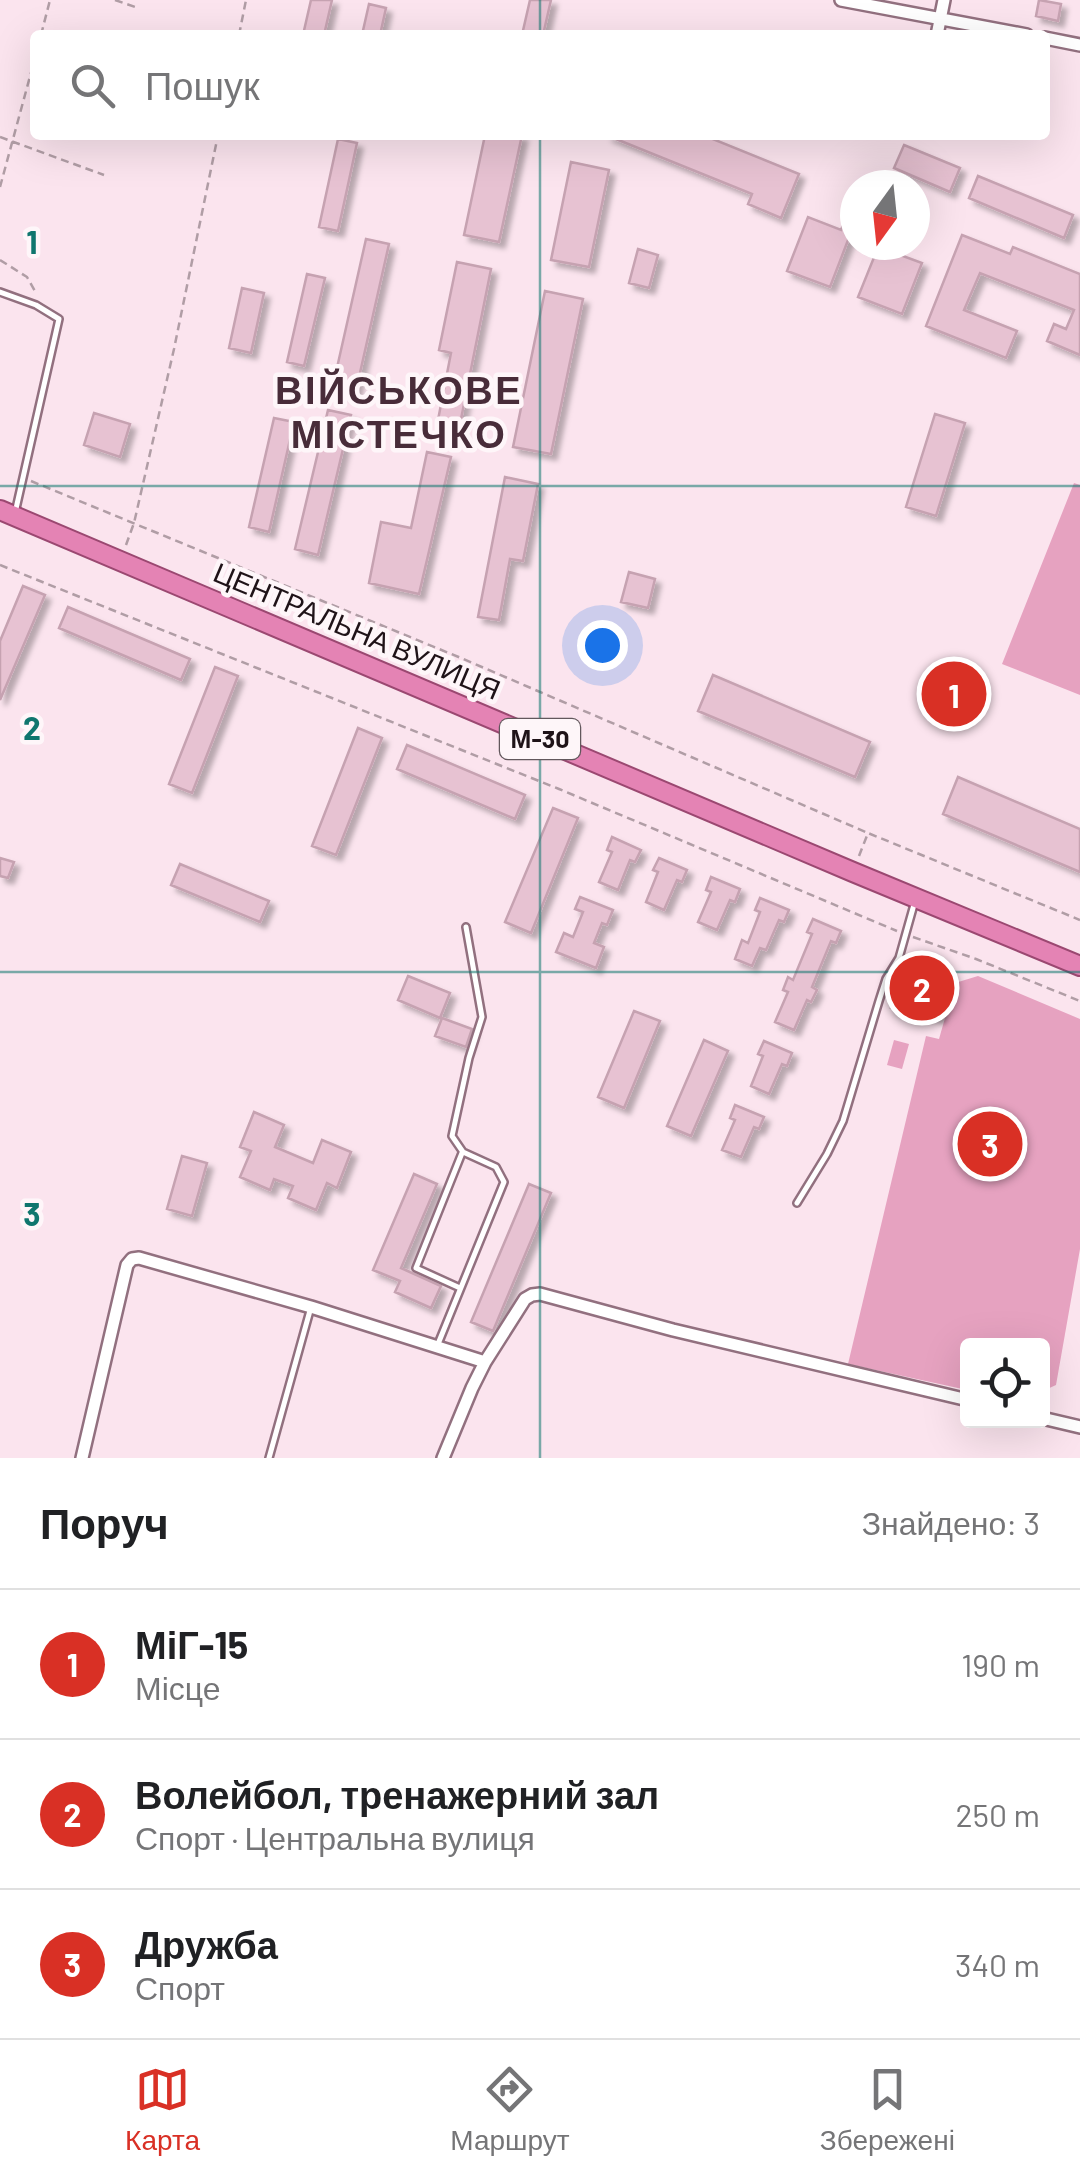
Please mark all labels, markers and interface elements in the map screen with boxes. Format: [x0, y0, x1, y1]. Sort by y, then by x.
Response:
search box [30, 30, 1050, 140]
icon: search [65, 58, 120, 113]
text: Пошук [145, 62, 260, 108]
north arrow [840, 170, 930, 260]
text: 1 [26, 222, 38, 260]
district label: ВІЙСЬКОВЕ МІСТЕЧКО [275, 366, 523, 456]
street label: ЦЕНТРАЛЬНА ВУЛИЦЯ [209, 554, 506, 706]
your location [577, 620, 628, 671]
pin: 1 [922, 656, 986, 732]
text: 2 [23, 708, 41, 746]
road number: М-30 [500, 719, 580, 759]
pin: 2 [890, 950, 954, 1026]
pin: 3 [958, 1106, 1022, 1182]
text: 3 [23, 1194, 41, 1232]
map controls [960, 1338, 1050, 1428]
button: locate [960, 1338, 1050, 1428]
text: Поруч [40, 1497, 169, 1547]
text: Знайдено: 3 [862, 1503, 1040, 1541]
text: МіГ-15 [135, 1621, 248, 1667]
text: 1 [67, 1645, 78, 1683]
text: 190 m [961, 1645, 1040, 1683]
text: Місце [135, 1668, 221, 1706]
text: Волейбол, тренажерний зал [135, 1771, 659, 1817]
text: 2 [64, 1795, 81, 1833]
text: 250 m [955, 1795, 1040, 1833]
text: Спорт · Центральна вулиця [135, 1818, 535, 1856]
text: Дружба [135, 1921, 278, 1967]
text: 3 [64, 1945, 81, 1983]
text: 340 m [955, 1945, 1040, 1983]
text: Спорт [135, 1968, 225, 2006]
tab: Карта [125, 2062, 200, 2157]
tab: Маршрут [450, 2062, 570, 2157]
tab: Збережені [820, 2062, 955, 2157]

